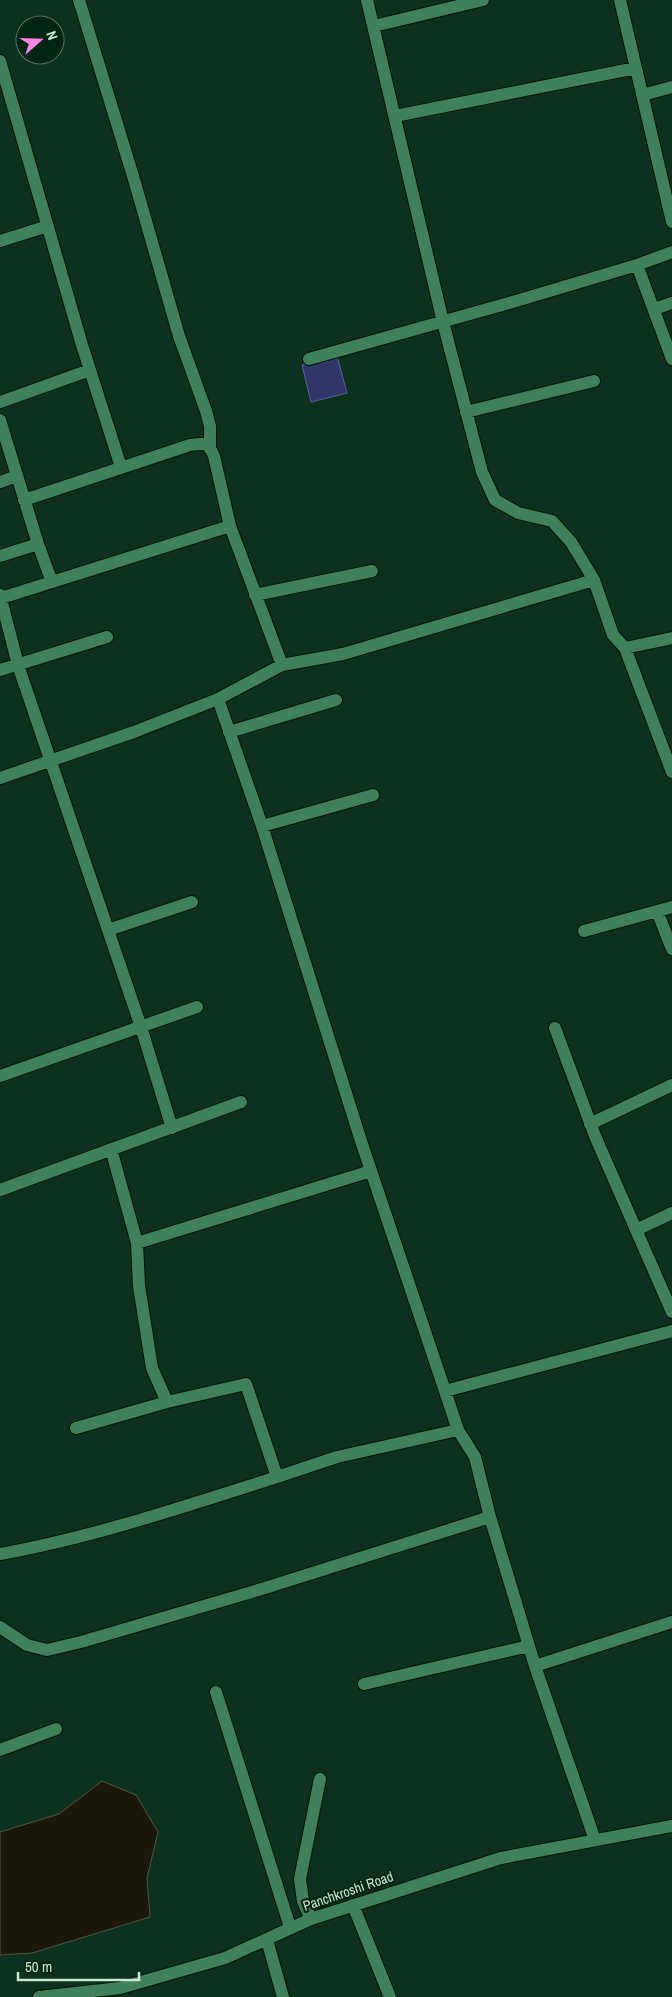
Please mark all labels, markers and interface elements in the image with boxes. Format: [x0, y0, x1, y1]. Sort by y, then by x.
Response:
north arrow [15, 15, 65, 65]
text: N [42, 29, 62, 43]
street label: Panchkroshi Road [300, 1867, 396, 1915]
scale bar [18, 1950, 139, 1982]
text: 50 m [25, 1956, 52, 1977]

